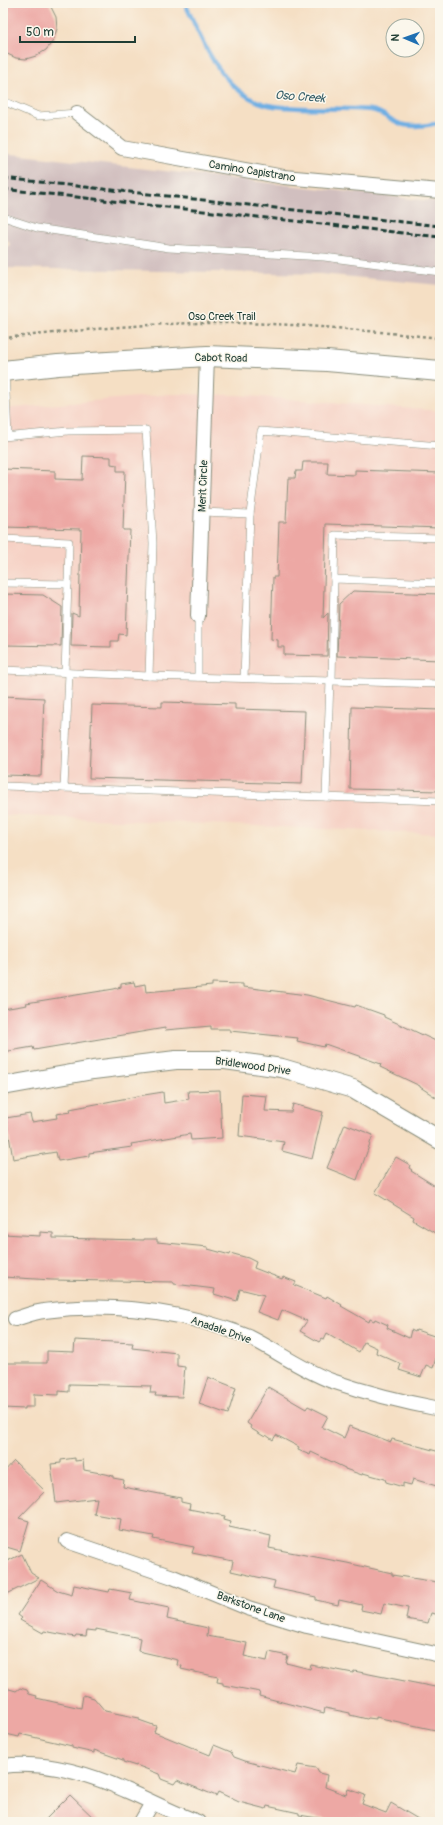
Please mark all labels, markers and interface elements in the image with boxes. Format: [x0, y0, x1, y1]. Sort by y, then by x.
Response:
scale bar [20, 18, 135, 44]
north arrow [385, 18, 425, 58]
text: 50 m [26, 25, 54, 40]
text: N [389, 33, 402, 42]
water label: Oso Creek [274, 88, 327, 106]
street label: Camino Capistrano [208, 158, 296, 184]
street label: Oso Creek Trail [188, 310, 256, 323]
street label: Cabot Road [194, 351, 248, 365]
street label: Merit Circle [196, 459, 210, 512]
street label: Bridlewood Drive [214, 1054, 292, 1078]
street label: Anadale Drive [189, 1314, 253, 1347]
street label: Barkstone Lane [215, 1589, 287, 1626]

